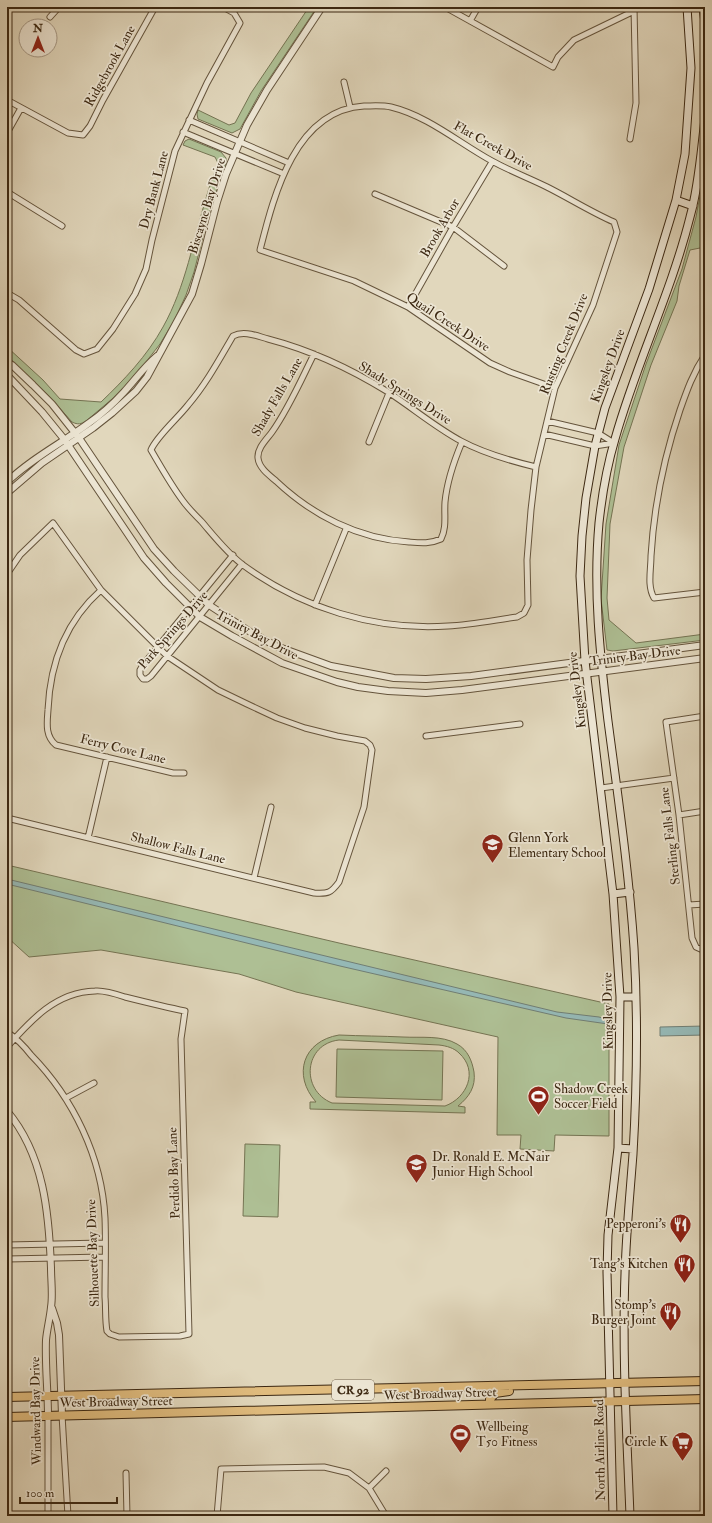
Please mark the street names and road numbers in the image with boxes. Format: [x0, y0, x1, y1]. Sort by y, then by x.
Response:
street label: Ridgebrook Lane [81, 22, 139, 109]
street label: Flat Creek Drive [451, 118, 536, 174]
street label: Dry Bank Lane [136, 149, 173, 231]
street label: Biscayne Bay Drive [185, 156, 230, 256]
street label: Brook Arbor [417, 196, 463, 260]
street label: Quail Creek Drive [403, 289, 493, 355]
street label: Rusting Creek Drive [536, 291, 592, 397]
street label: Kingsley Drive [587, 327, 630, 405]
street label: Shady Falls Lane [248, 354, 307, 440]
street label: Shady Springs Drive [355, 358, 455, 429]
street label: Park Springs Drive [135, 587, 212, 673]
street label: Trinity Bay Drive [212, 607, 302, 665]
street label: Trinity Bay Drive [589, 642, 682, 670]
street label: Kingsley Drive [564, 650, 591, 729]
street label: Ferry Cove Lane [78, 731, 168, 768]
street label: Sterling Falls Lane [656, 786, 684, 886]
street label: Shallow Falls Lane [129, 829, 227, 868]
street label: Kingsley Drive [599, 972, 618, 1050]
street label: Perdido Bay Lane [164, 1126, 185, 1219]
street label: Silhouette Bay Drive [83, 1198, 104, 1307]
street label: Windward Bay Drive [27, 1356, 46, 1467]
road number: CR 92 [332, 1380, 374, 1400]
street label: West Broadway Street [382, 1384, 497, 1405]
street label: West Broadway Street [58, 1393, 173, 1412]
street label: North Airline Road [591, 1398, 609, 1501]

